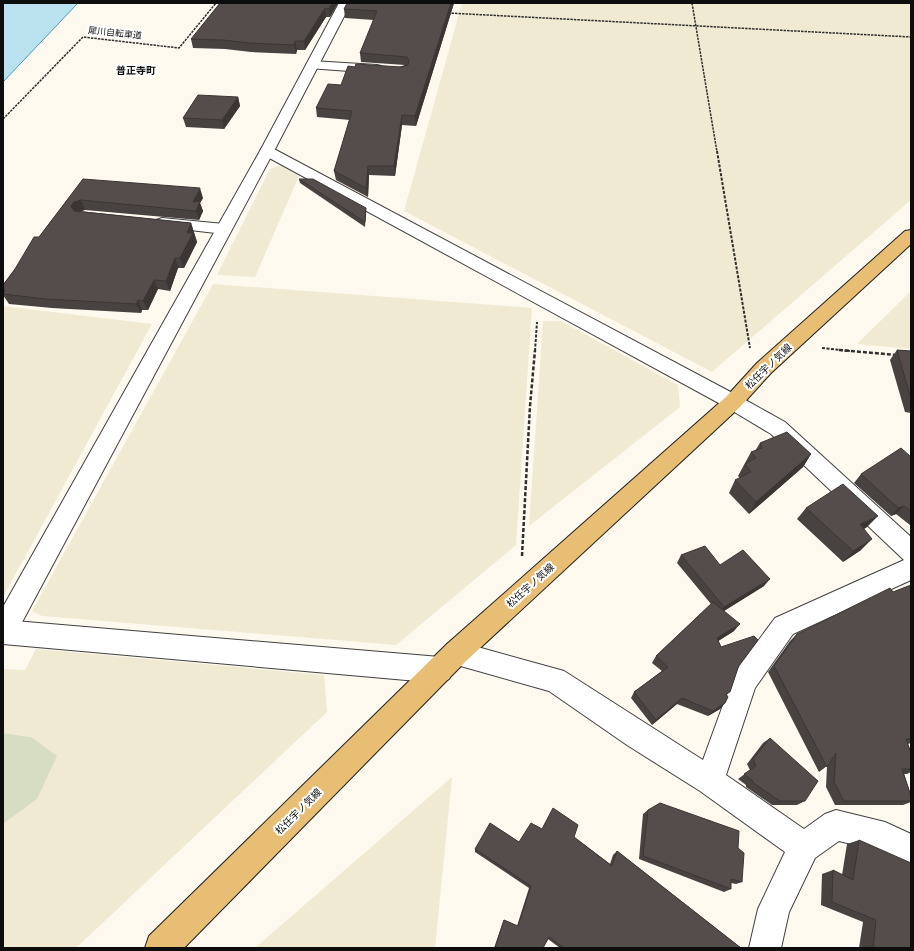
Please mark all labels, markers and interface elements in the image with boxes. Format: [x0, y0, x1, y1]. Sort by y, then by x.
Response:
street label: 犀川自転車道 [88, 22, 143, 42]
district label: 普正寺町 [116, 62, 156, 77]
street label: 松任宇ノ気線 [741, 339, 794, 392]
street label: 松任宇ノ気線 [502, 559, 557, 610]
street label: 松任宇ノ気線 [271, 784, 324, 837]

